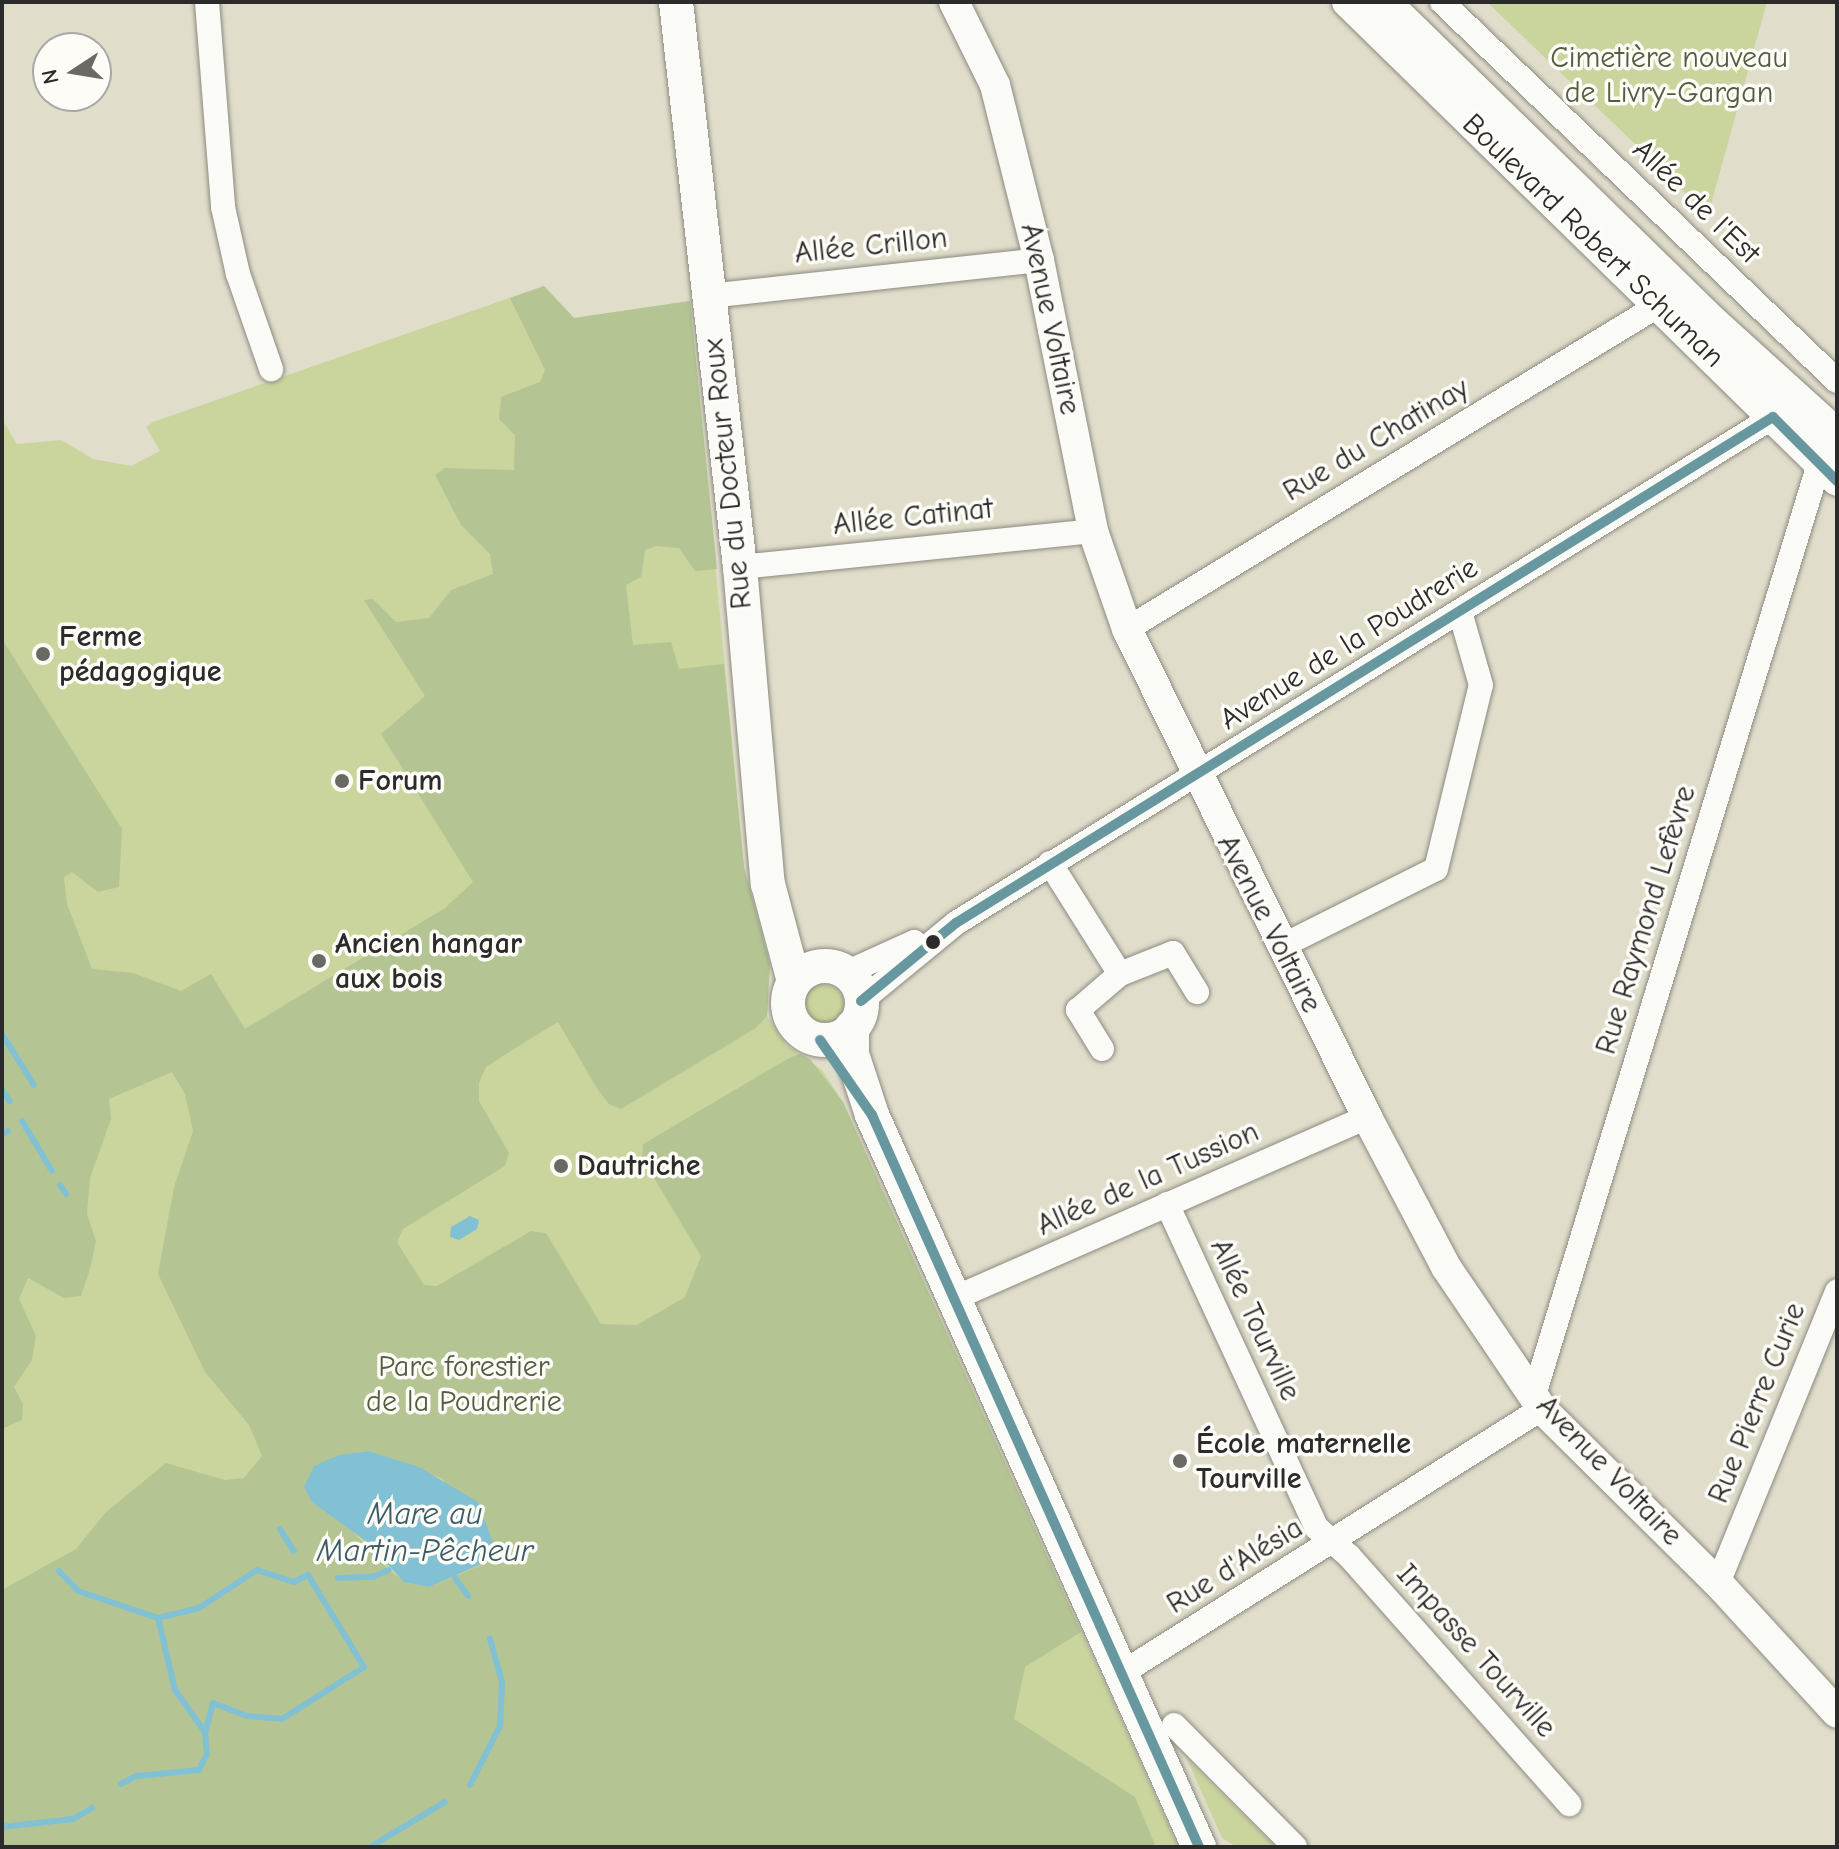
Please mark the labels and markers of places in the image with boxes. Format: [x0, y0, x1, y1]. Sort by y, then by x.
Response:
place label: Ferme pédagogique [59, 619, 222, 690]
marker: Ferme pédagogique [34, 645, 52, 663]
place label: Forum [358, 763, 442, 799]
marker: Forum [333, 772, 351, 790]
place label: Ancien hangar aux bois [335, 926, 522, 996]
unlabelled marker [925, 934, 941, 950]
marker: Ancien hangar aux bois [310, 952, 328, 970]
place label: Dautriche [577, 1148, 700, 1184]
marker: Dautriche [552, 1157, 570, 1175]
place label: École maternelle Tourville [1196, 1426, 1411, 1496]
marker: École maternelle Tourville [1171, 1452, 1189, 1470]

